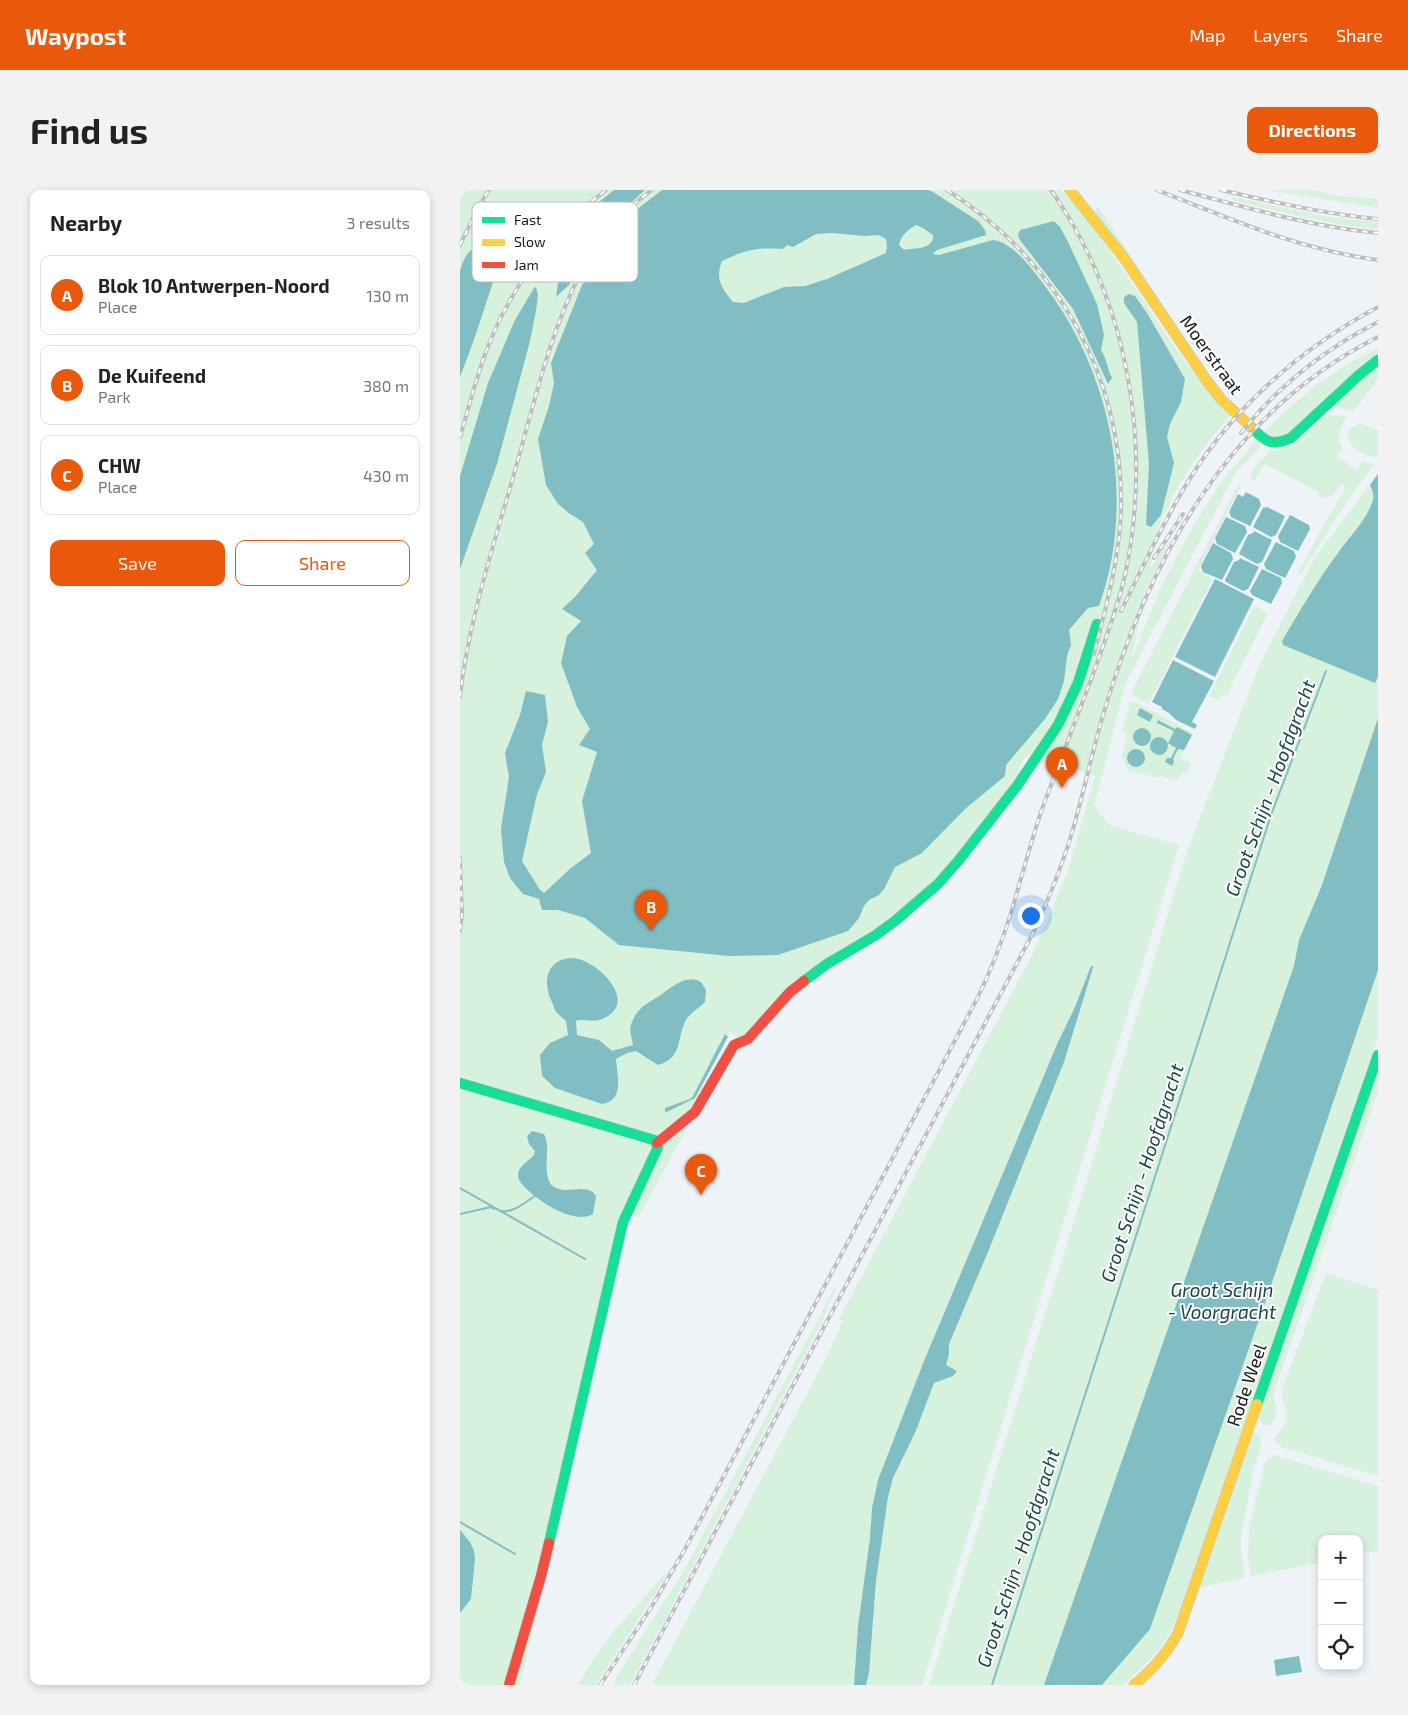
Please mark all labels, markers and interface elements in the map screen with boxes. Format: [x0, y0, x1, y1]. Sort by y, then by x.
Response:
text: Waypost [25, 21, 126, 50]
text: Map [1189, 24, 1225, 46]
text: Layers [1253, 24, 1308, 46]
text: Share [1336, 24, 1383, 46]
button: Directions [1247, 107, 1378, 153]
text: Find us [30, 109, 148, 151]
legend [472, 202, 638, 282]
text: Nearby [50, 210, 122, 235]
text: Fast [514, 211, 541, 228]
text: 3 results [347, 213, 410, 232]
text: Slow [514, 233, 546, 250]
text: Jam [514, 256, 539, 273]
text: Blok 10 Antwerpen-Noord [98, 274, 330, 297]
text: A [62, 286, 72, 305]
text: 130 m [367, 286, 409, 305]
text: Place [98, 297, 137, 316]
street label: Moerstraat [1176, 310, 1248, 398]
text: De Kuifeend [98, 364, 206, 387]
text: B [62, 376, 72, 395]
text: 380 m [363, 376, 409, 395]
text: Park [98, 387, 131, 406]
text: CHW [98, 454, 141, 477]
text: C [62, 466, 72, 485]
text: 430 m [363, 466, 409, 485]
text: Place [98, 477, 137, 496]
button: Save [50, 540, 225, 586]
button: Share [235, 540, 410, 586]
water label: Groot Schijn - Hoofdgracht [1220, 676, 1320, 899]
pin: A [1046, 747, 1078, 788]
pin: B [635, 890, 667, 931]
your location [1018, 903, 1044, 929]
water label: Groot Schijn - Hoofdgracht [1095, 1060, 1188, 1285]
pin: C [685, 1154, 717, 1195]
water label: Groot Schijn - Voorgracht [1168, 1278, 1277, 1323]
street label: Rode Weel [1222, 1340, 1271, 1429]
water label: Groot Schijn - Hoofdgracht [971, 1445, 1064, 1670]
map controls [1318, 1535, 1363, 1670]
button: + [1318, 1535, 1363, 1580]
button: − [1318, 1580, 1363, 1625]
button: locate [1318, 1625, 1363, 1670]

